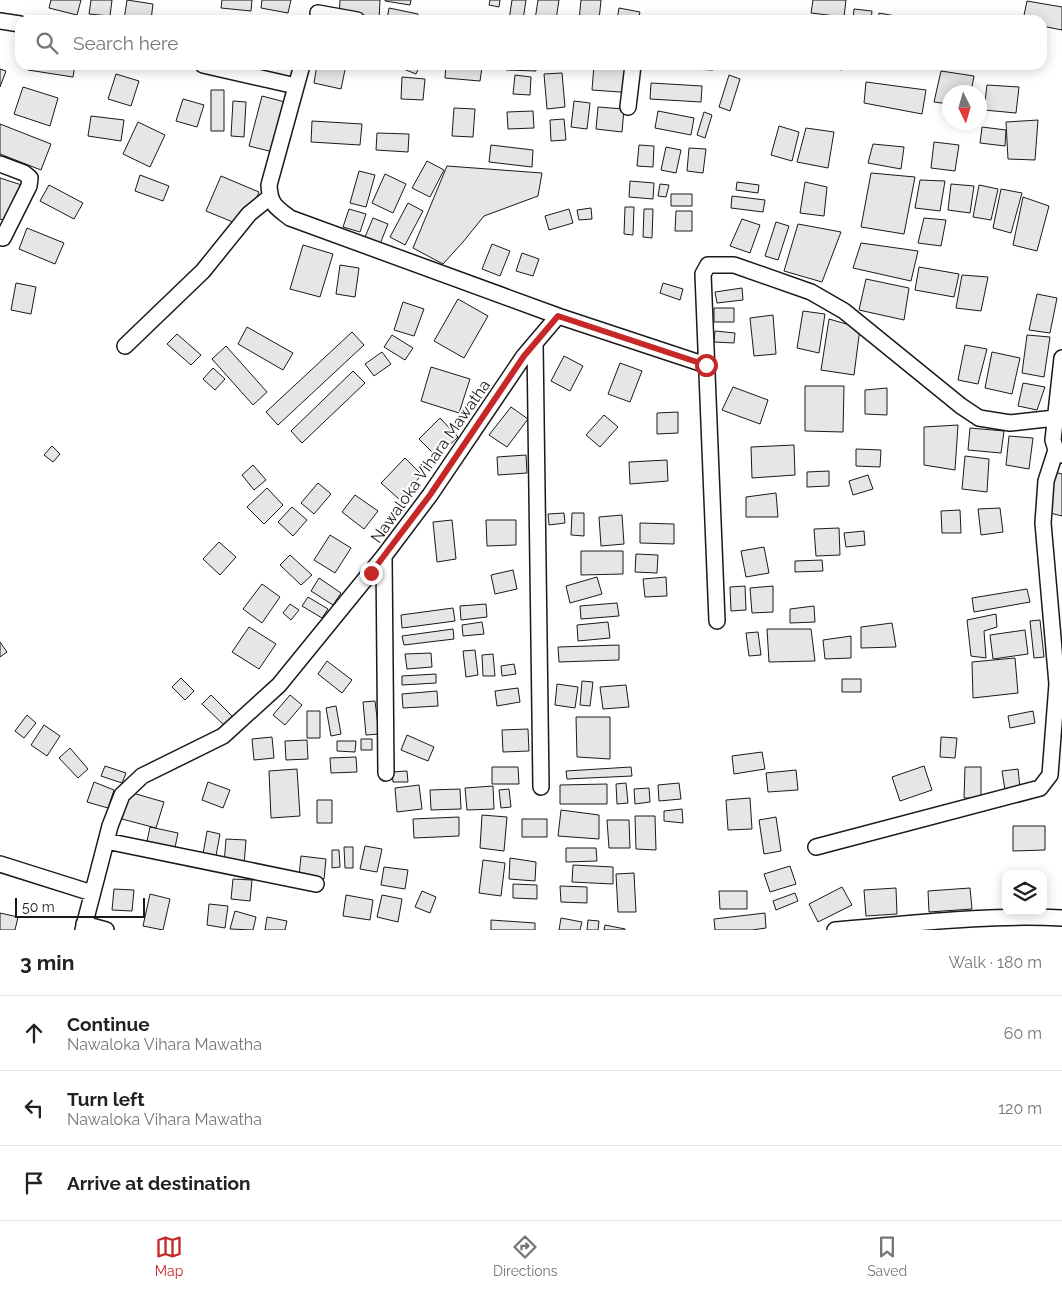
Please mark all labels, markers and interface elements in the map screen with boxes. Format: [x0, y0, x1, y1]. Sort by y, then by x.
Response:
search box [15, 15, 1047, 70]
icon: search [33, 29, 61, 57]
text: Search here [73, 32, 179, 54]
north arrow [942, 85, 987, 130]
route start [695, 354, 718, 377]
street label: Nawaloka Vihara Mawatha [367, 376, 494, 547]
route end [360, 562, 383, 585]
map controls [1002, 870, 1047, 915]
button: layers [1002, 870, 1047, 915]
scale bar [15, 895, 145, 918]
text: 50 m [22, 899, 55, 915]
text: 3 min [20, 950, 74, 975]
text: Walk · 180 m [948, 953, 1042, 972]
text: Continue [67, 1013, 150, 1035]
icon: ahead [20, 1019, 48, 1047]
text: 60 m [1004, 1024, 1042, 1043]
text: Nawaloka Vihara Mawatha [67, 1035, 262, 1054]
text: Turn left [67, 1088, 144, 1110]
icon: left [20, 1094, 48, 1122]
text: 120 m [998, 1099, 1042, 1118]
text: Nawaloka Vihara Mawatha [67, 1110, 262, 1129]
icon: arrive [20, 1169, 48, 1197]
text: Arrive at destination [67, 1172, 251, 1194]
tab: Map [155, 1233, 183, 1279]
tab: Directions [493, 1233, 558, 1279]
tab: Saved [867, 1233, 907, 1279]

